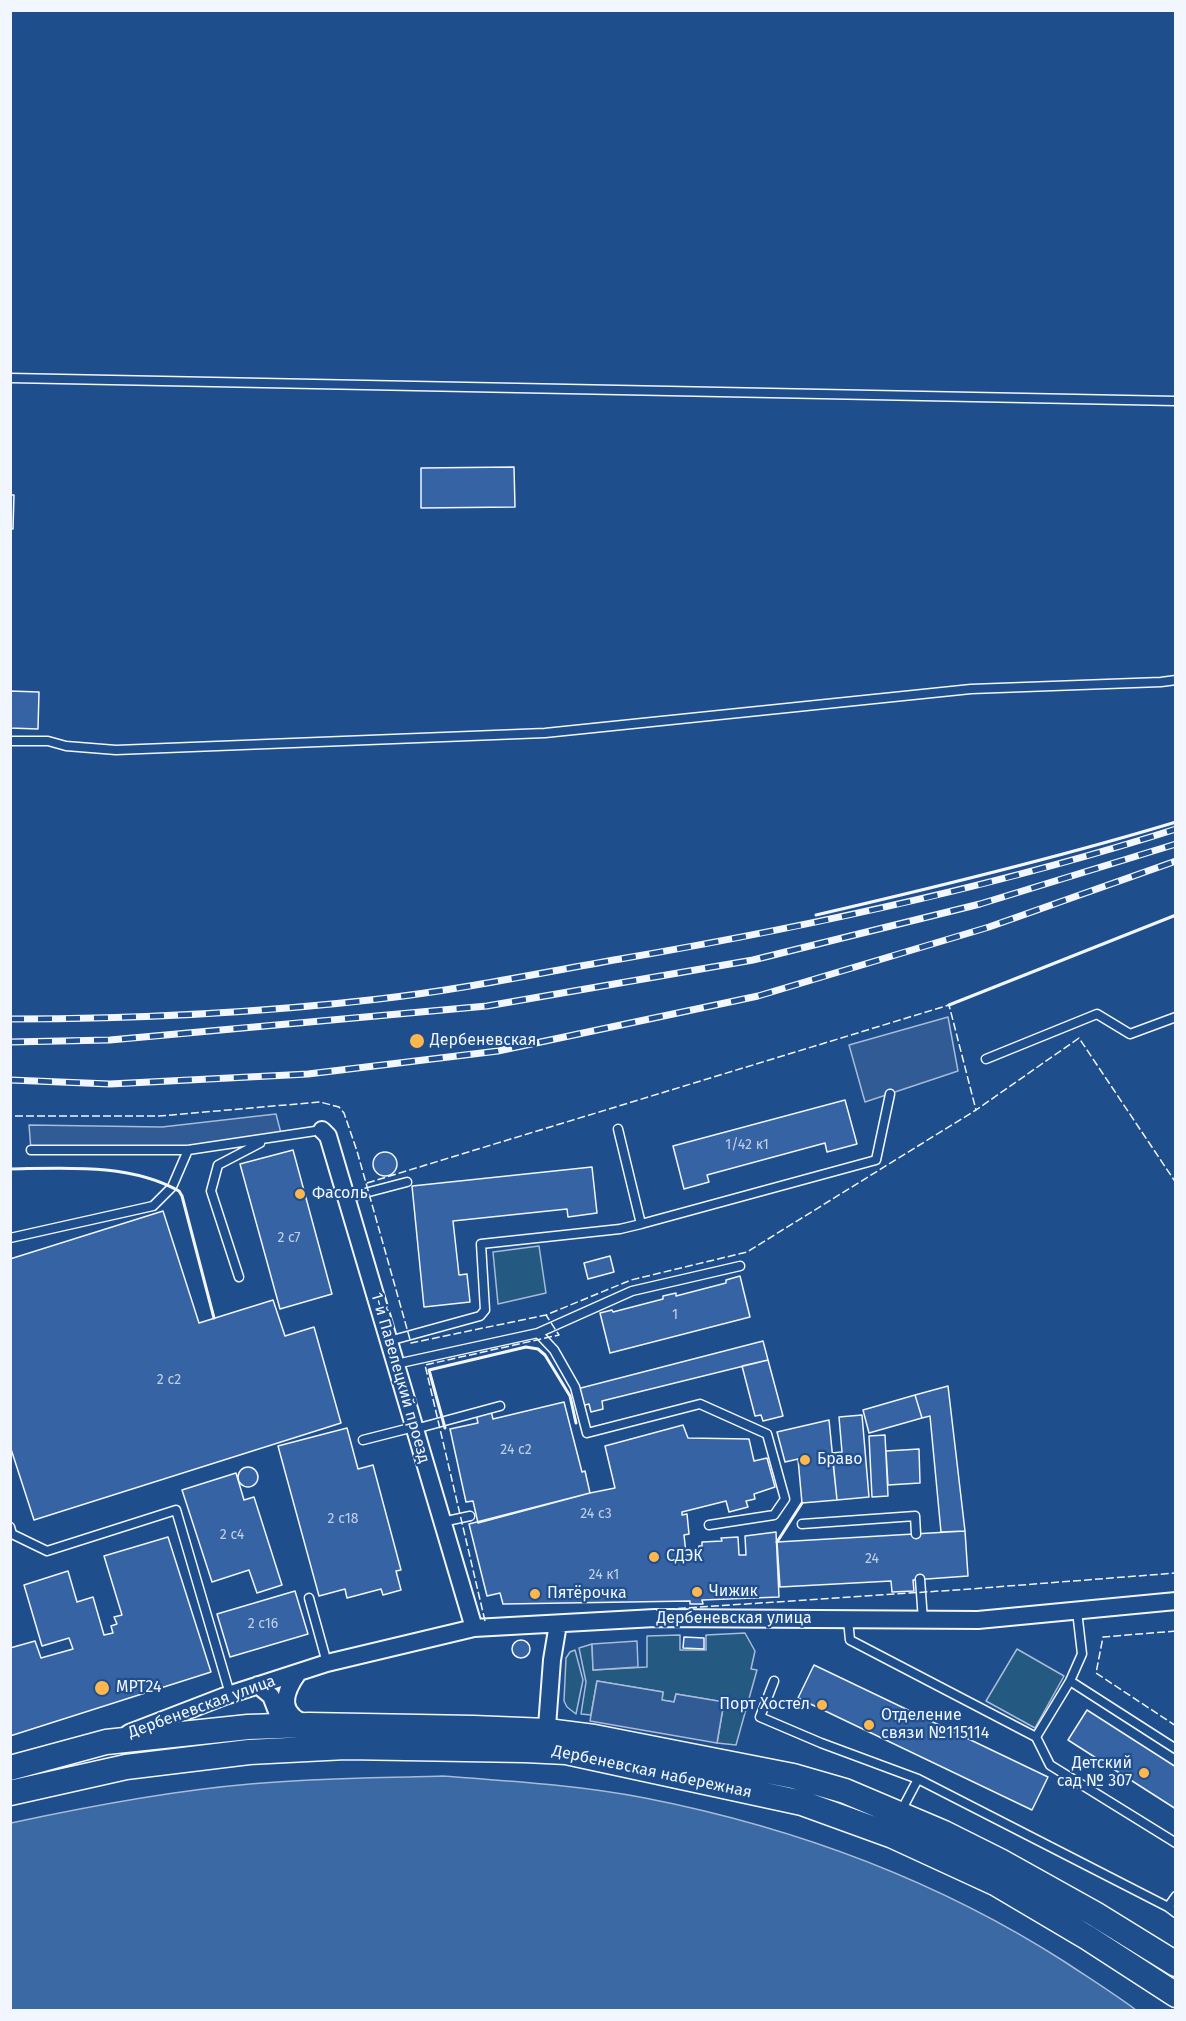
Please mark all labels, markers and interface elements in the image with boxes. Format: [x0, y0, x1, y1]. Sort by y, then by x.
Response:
place label: Дербеневская [430, 1031, 536, 1051]
marker: Дербеневская [408, 1032, 426, 1050]
house number: 1/42 к1 [725, 1137, 769, 1153]
place label: Фасоль [312, 1184, 368, 1204]
marker: Фасоль [293, 1187, 307, 1201]
house number: 2 с7 [277, 1230, 301, 1246]
street label: 1-й Павелецкий проезд [366, 1290, 434, 1466]
house number: 1 [672, 1307, 678, 1323]
house number: 2 с2 [157, 1372, 181, 1388]
house number: 24 с2 [500, 1442, 532, 1458]
place label: Браво [817, 1450, 863, 1470]
marker: Браво [798, 1453, 812, 1467]
house number: 24 с3 [580, 1506, 612, 1522]
house number: 2 с18 [328, 1511, 358, 1527]
house number: 2 с4 [220, 1527, 244, 1543]
place label: СДЭК [666, 1547, 703, 1567]
marker: СДЭК [647, 1550, 661, 1564]
house number: 24 [865, 1551, 879, 1567]
house number: 24 к1 [589, 1567, 619, 1583]
place label: Чижик [709, 1582, 758, 1602]
place label: Пятёрочка [547, 1584, 627, 1604]
marker: Чижик [690, 1585, 704, 1599]
marker: Пятёрочка [528, 1587, 542, 1601]
street label: Дербеневская улица [656, 1609, 812, 1629]
house number: 2 с16 [248, 1616, 278, 1632]
street label: Дербеневская улица [126, 1671, 278, 1743]
place label: МРТ24 [116, 1678, 162, 1698]
marker: МРТ24 [93, 1679, 111, 1697]
place label: Порт Хостел [719, 1695, 810, 1715]
marker: Порт Хостел [815, 1698, 829, 1712]
place label: Отделение связи №115114 [881, 1706, 989, 1744]
marker: Отделение связи №115114 [862, 1718, 876, 1732]
street label: Дербеневская набережная [551, 1741, 753, 1803]
place label: Детский сад № 307 [1057, 1754, 1132, 1792]
marker: Детский сад № 307 [1137, 1766, 1151, 1780]

